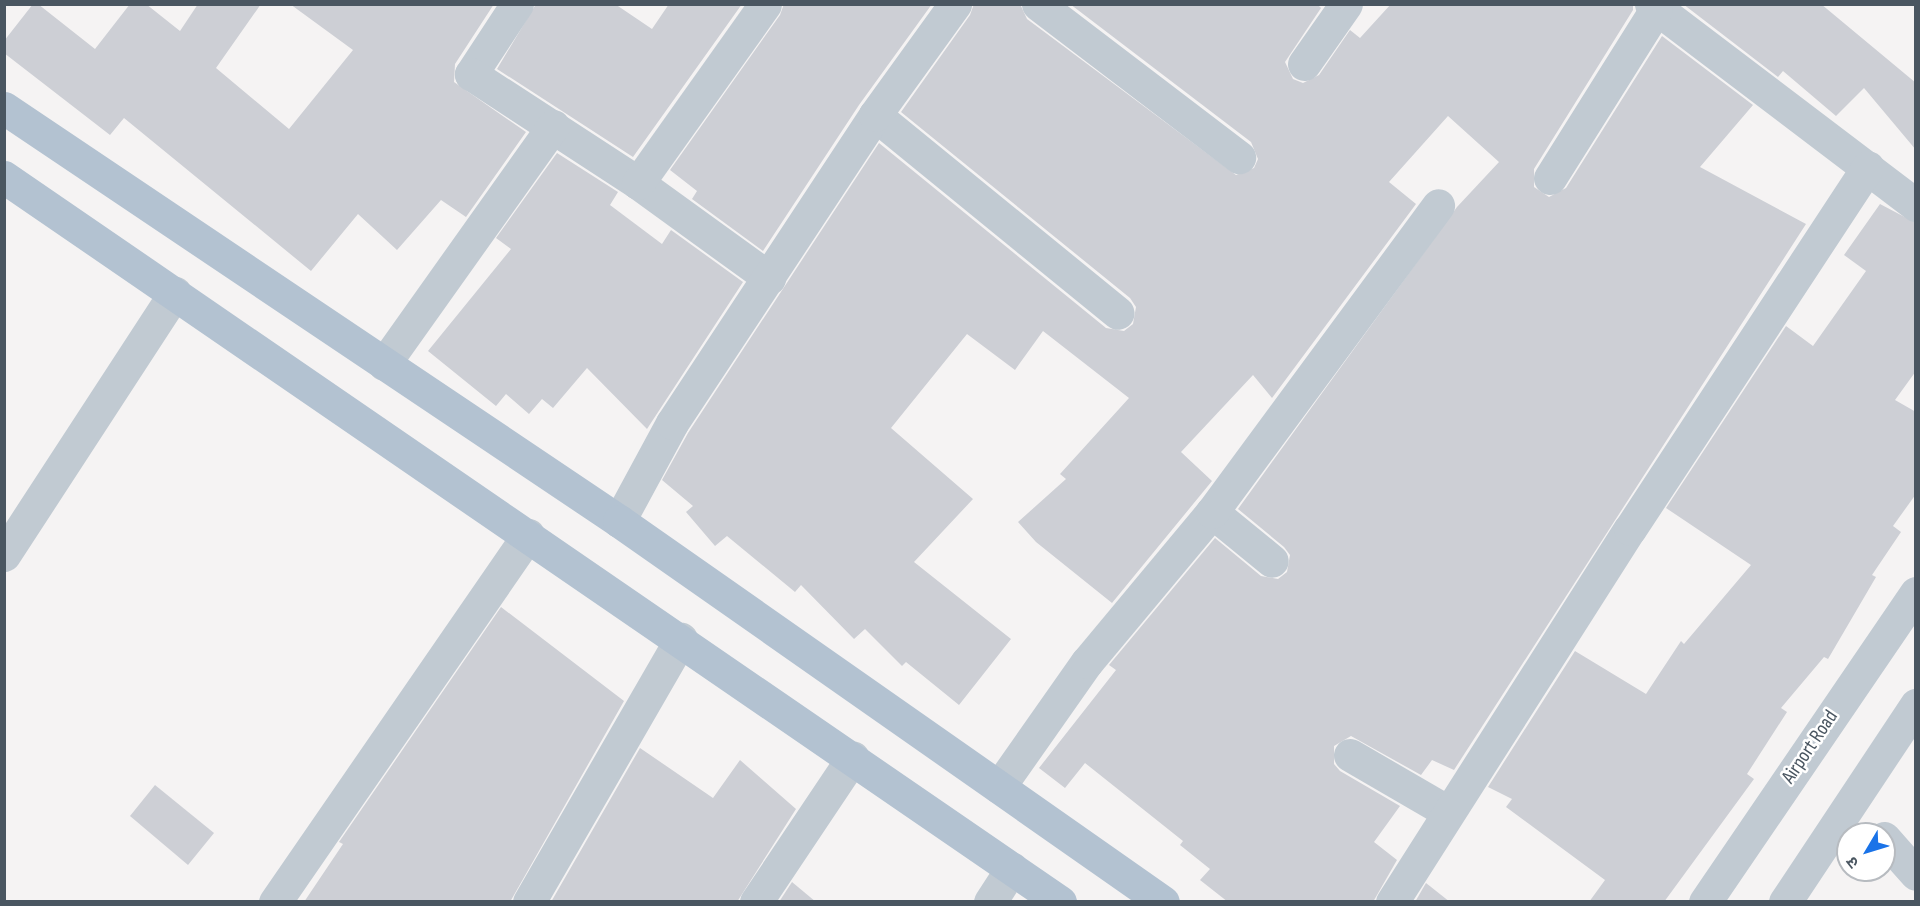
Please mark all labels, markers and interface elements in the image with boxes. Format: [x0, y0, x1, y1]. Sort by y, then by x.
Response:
street label: Airport Road [1777, 706, 1843, 788]
north arrow [1836, 822, 1896, 882]
text: उ [1843, 853, 1863, 872]

